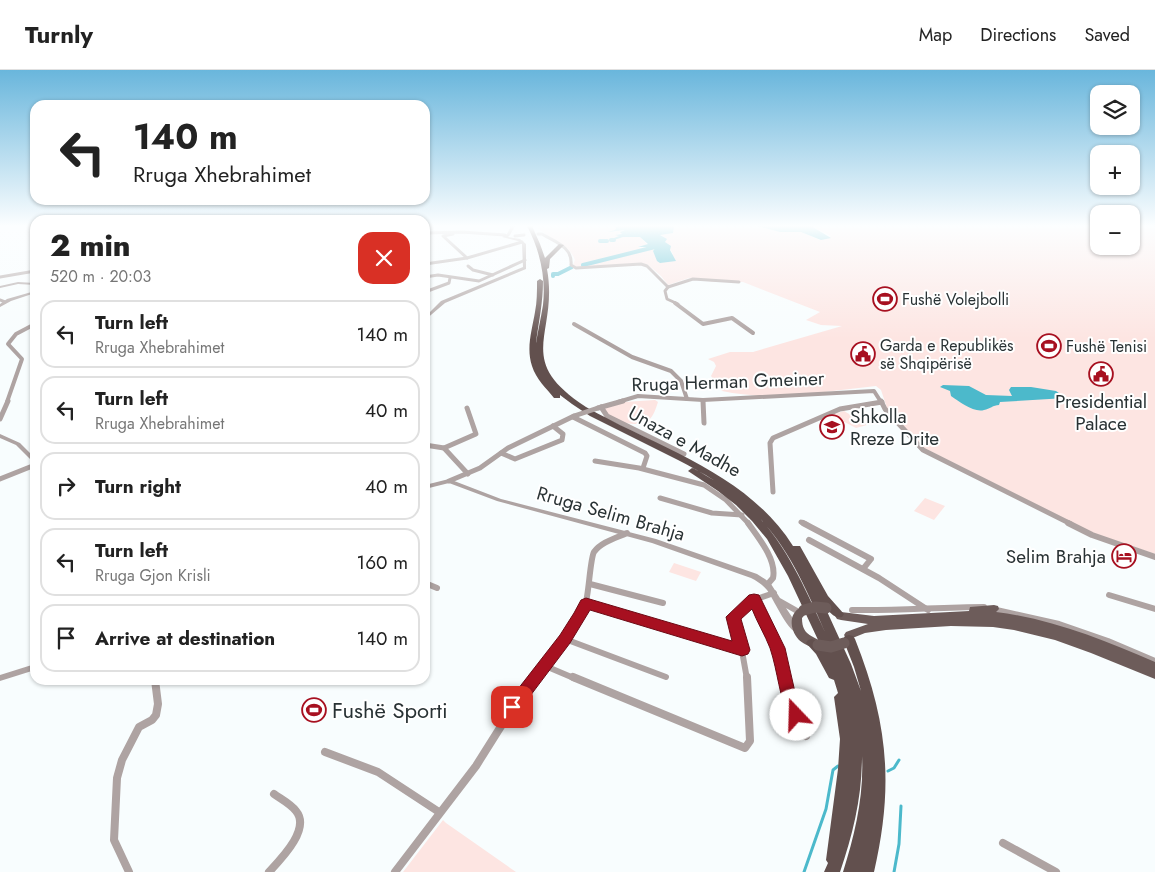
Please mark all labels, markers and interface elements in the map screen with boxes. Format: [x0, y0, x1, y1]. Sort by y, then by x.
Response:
text: Turnly [25, 17, 93, 52]
text: Map [919, 22, 952, 48]
text: Directions [980, 22, 1056, 48]
text: Saved [1084, 22, 1130, 48]
map controls [1090, 85, 1140, 255]
button: layers [1090, 85, 1140, 135]
text: 140 m [133, 112, 238, 162]
icon: left [50, 120, 115, 185]
button: + [1090, 145, 1140, 195]
text: Rruga Xhebrahimet [133, 158, 311, 190]
button: − [1090, 205, 1140, 255]
text: 2 min [50, 224, 131, 267]
button: close [358, 232, 410, 284]
text: 520 m · 20:03 [50, 265, 151, 288]
sports icon: Fushë Volejbolli [872, 286, 898, 312]
place label: Fushë Volejbolli [902, 288, 1009, 311]
text: Turn left [95, 309, 168, 336]
icon: left [52, 320, 80, 348]
text: 140 m [356, 321, 408, 348]
sports icon: Fushë Tenisi [1036, 333, 1062, 359]
place label: Garda e Republikës së Shqipërisë [880, 334, 1013, 375]
place label: Fushë Tenisi [1066, 335, 1147, 358]
text: Rruga Xhebrahimet [95, 336, 224, 359]
public building icon: Garda e Republikës së Shqipërisë [850, 341, 876, 367]
public building icon: Presidential Palace [1088, 361, 1114, 387]
street label: Rruga Herman Gmeiner [631, 365, 825, 398]
text: Turn left [95, 385, 168, 412]
place label: Presidential Palace [1055, 388, 1147, 437]
icon: left [52, 396, 80, 424]
text: 40 m [365, 397, 408, 424]
street label: Unaza e Madhe [623, 399, 746, 484]
place label: Shkolla Rreze Drite [850, 403, 939, 452]
text: Rruga Xhebrahimet [95, 412, 224, 435]
school or university icon: Shkolla Rreze Drite [819, 414, 845, 440]
icon: right [52, 472, 80, 500]
text: Turn right [95, 473, 181, 500]
text: 40 m [365, 473, 408, 500]
street label: Rruga Selim Brahja [534, 479, 688, 548]
text: Turn left [95, 537, 168, 564]
place label: Selim Brahja [1006, 543, 1106, 570]
hotel icon: Selim Brahja [1111, 543, 1137, 569]
icon: left [52, 548, 80, 576]
text: 160 m [357, 549, 408, 576]
text: Rruga Gjon Krisli [95, 564, 211, 587]
icon: arrive [52, 624, 80, 652]
text: Arrive at destination [95, 625, 275, 652]
text: 140 m [356, 625, 408, 652]
pin [491, 686, 533, 728]
position arrow [769, 688, 821, 740]
icon: arrive [498, 693, 526, 721]
place label: Fushë Sporti [332, 694, 448, 726]
sports icon: Fushë Sporti [301, 697, 327, 723]

